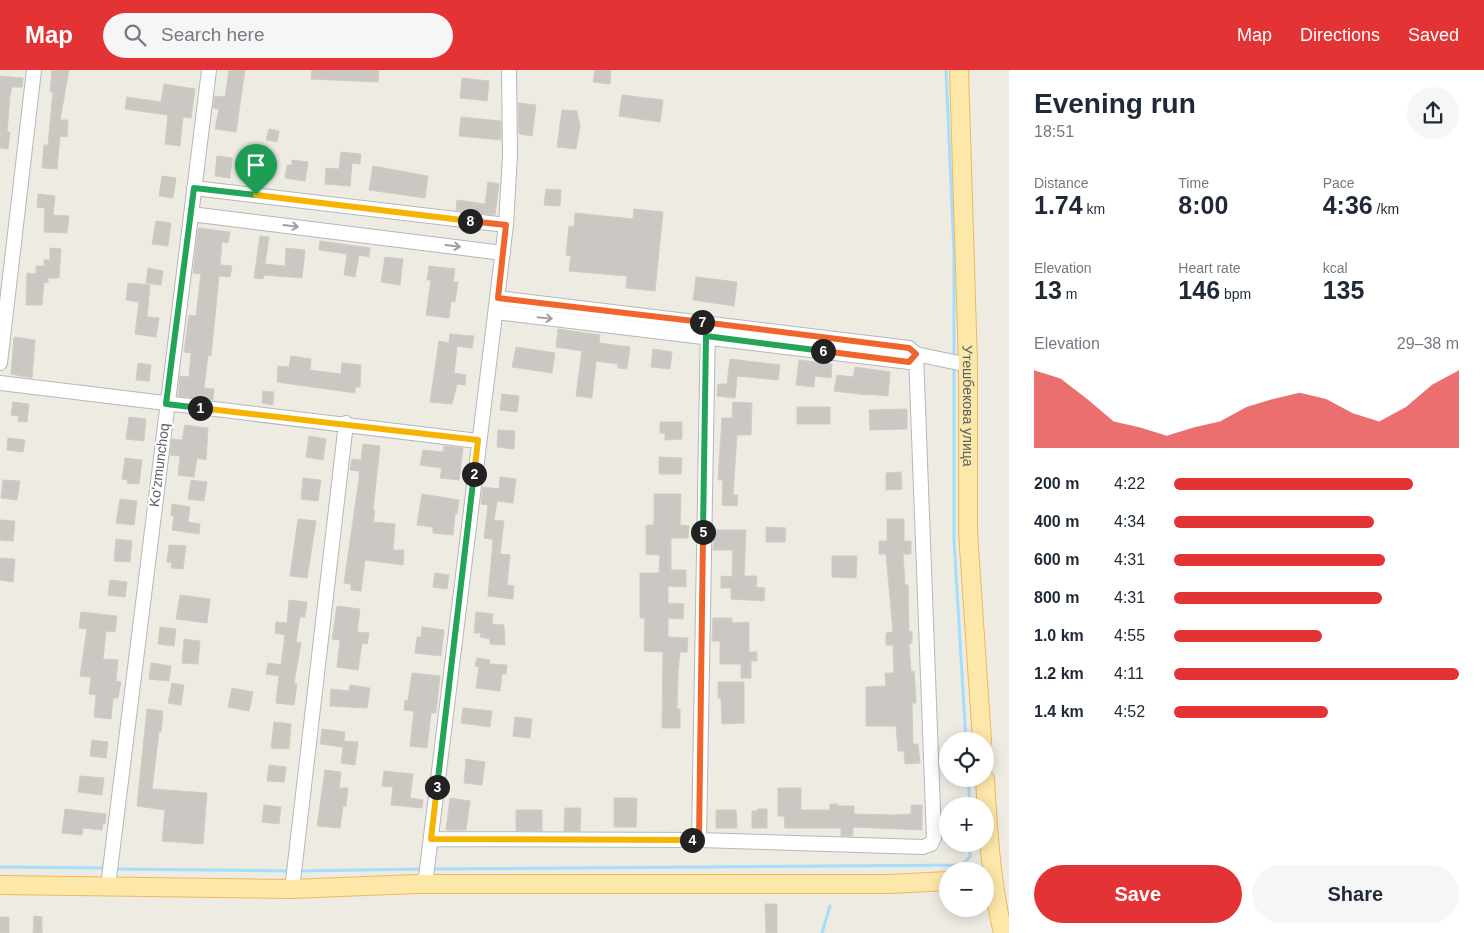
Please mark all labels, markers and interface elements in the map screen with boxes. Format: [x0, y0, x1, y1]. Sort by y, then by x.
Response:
search box [103, 13, 453, 58]
text: Map [25, 21, 73, 48]
icon: search [121, 21, 149, 49]
text: Search here [161, 24, 265, 45]
text: Map [1237, 25, 1272, 45]
text: Directions [1300, 25, 1380, 45]
text: Saved [1408, 25, 1459, 45]
button: share [1407, 87, 1459, 139]
text: Evening run [1034, 88, 1196, 119]
text: 18:51 [1034, 123, 1074, 140]
pin [235, 144, 277, 195]
icon: arrive [242, 151, 270, 179]
text: Distance [1034, 175, 1088, 191]
text: Time [1178, 175, 1209, 191]
text: Pace [1323, 175, 1355, 191]
text: 1.74 [1034, 191, 1083, 219]
text: 8:00 [1178, 191, 1228, 219]
text: 4:36 [1323, 191, 1373, 219]
text: km [1083, 201, 1105, 217]
text: /km [1373, 201, 1399, 217]
pin: 8 [458, 208, 482, 234]
text: 8 [467, 213, 474, 229]
one-way arrow [283, 221, 299, 231]
one-way arrow [444, 241, 460, 251]
text: Elevation [1034, 260, 1092, 276]
text: Heart rate [1178, 260, 1241, 276]
text: kcal [1323, 260, 1348, 276]
text: 13 [1034, 276, 1062, 304]
text: 146 [1178, 276, 1220, 304]
text: 135 [1323, 276, 1364, 304]
text: m [1062, 286, 1077, 302]
text: bpm [1220, 286, 1251, 302]
pin: 7 [690, 310, 714, 334]
one-way arrow [537, 313, 553, 323]
text: 7 [699, 314, 706, 330]
text: Elevation [1034, 335, 1100, 352]
text: 29–38 m [1397, 335, 1459, 352]
pin: 6 [810, 338, 836, 364]
text: 6 [820, 343, 827, 359]
street label: Утешбекова улица [959, 345, 976, 467]
pin: 1 [188, 396, 212, 420]
text: 1 [197, 400, 204, 416]
street label: Ko'zmunchoq [146, 422, 172, 508]
pin: 2 [462, 462, 486, 486]
text: 2 [471, 466, 478, 482]
text: 200 m [1034, 475, 1079, 492]
text: 4:22 [1114, 475, 1145, 492]
text: 400 m [1034, 513, 1079, 530]
text: 4:34 [1114, 513, 1145, 530]
pin: 5 [690, 520, 716, 544]
text: 5 [700, 524, 707, 540]
text: 600 m [1034, 551, 1079, 568]
text: 4:31 [1114, 551, 1145, 568]
text: 800 m [1034, 589, 1079, 606]
text: 4:31 [1114, 589, 1145, 606]
text: 1.0 km [1034, 627, 1084, 644]
text: 4:55 [1114, 627, 1145, 644]
text: 1.2 km [1034, 665, 1084, 682]
text: 4:11 [1114, 665, 1144, 682]
text: 1.4 km [1034, 703, 1084, 720]
text: 4:52 [1114, 703, 1145, 720]
map controls [939, 732, 994, 917]
button: locate [939, 732, 994, 787]
pin: 3 [424, 774, 450, 800]
text: 3 [434, 779, 441, 795]
button: + [939, 797, 994, 852]
pin: 4 [680, 828, 704, 852]
text: 4 [689, 832, 696, 848]
button: − [939, 862, 994, 917]
button: Save [1034, 865, 1242, 923]
button: Share [1252, 865, 1459, 923]

